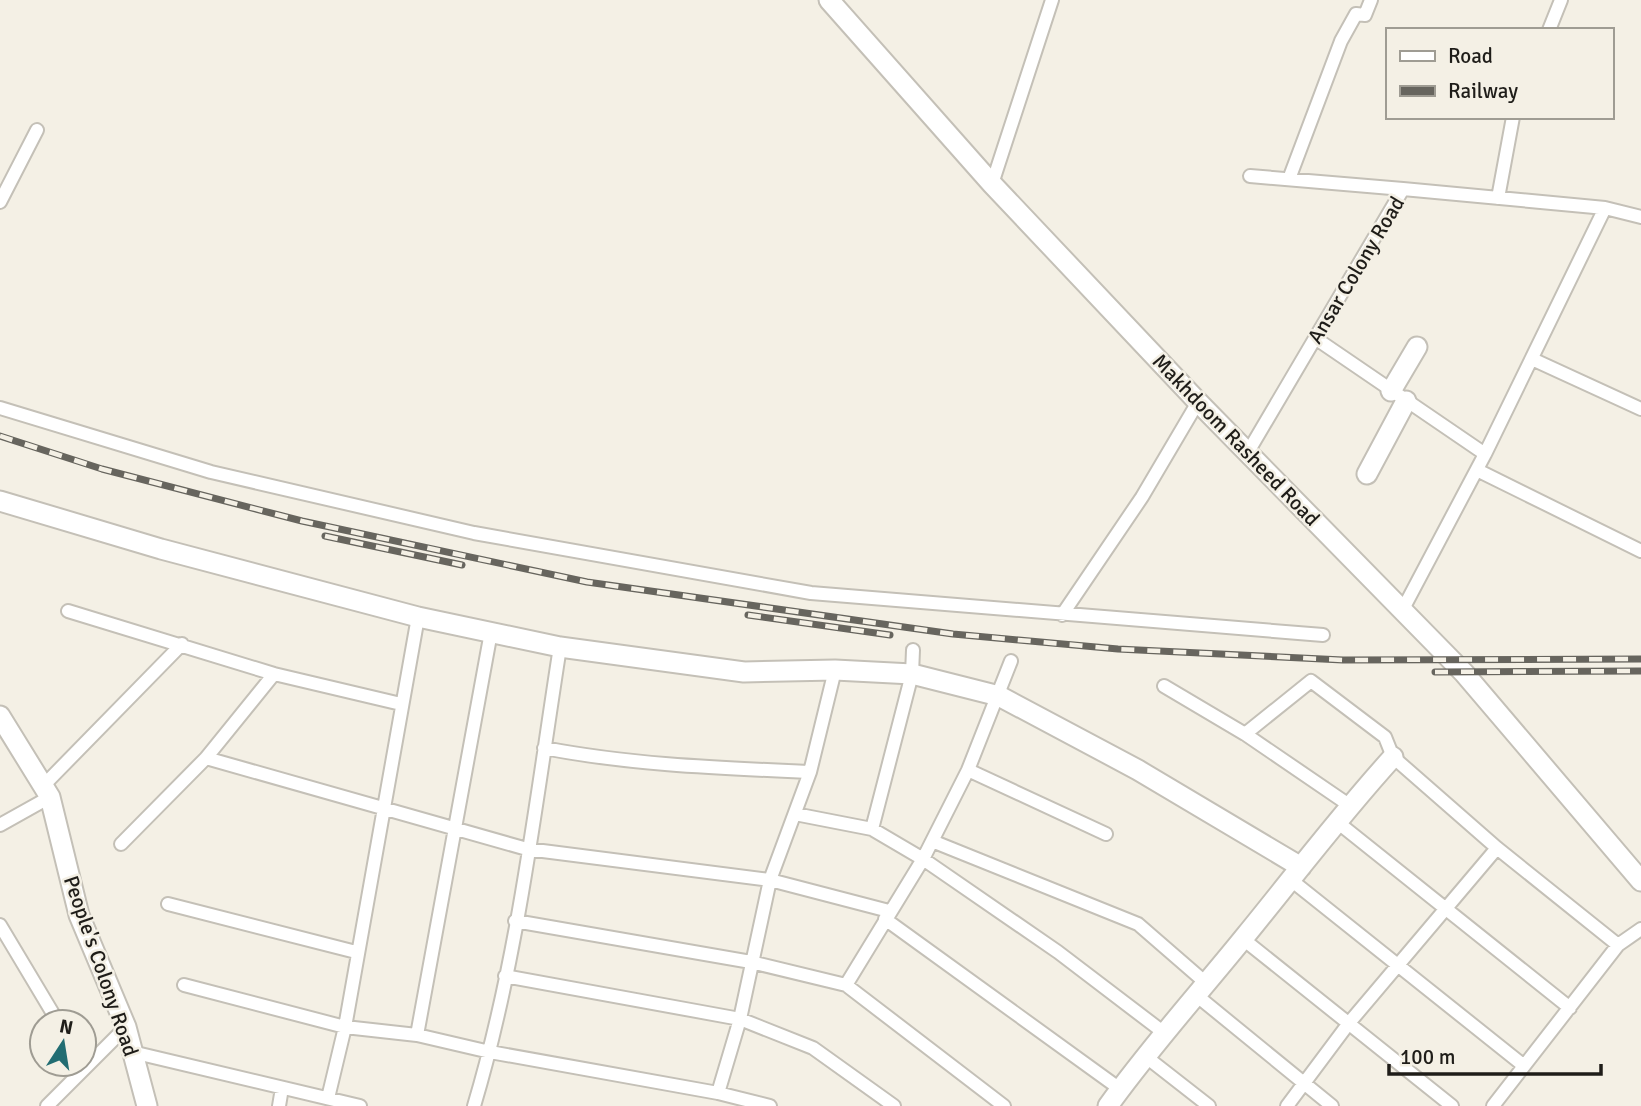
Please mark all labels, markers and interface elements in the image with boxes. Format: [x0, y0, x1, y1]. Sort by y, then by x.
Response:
legend [1386, 28, 1613, 119]
text: Road [1448, 43, 1493, 69]
text: Railway [1448, 78, 1518, 104]
street label: Ansar Colony Road [1302, 192, 1410, 348]
street label: Makhdoom Rasheed Road [1147, 348, 1325, 532]
street label: People's Colony Road [58, 872, 144, 1060]
north arrow [28, 1008, 98, 1078]
text: N [57, 1014, 75, 1040]
scale bar [1389, 1032, 1601, 1076]
text: 100 m [1400, 1044, 1455, 1070]

